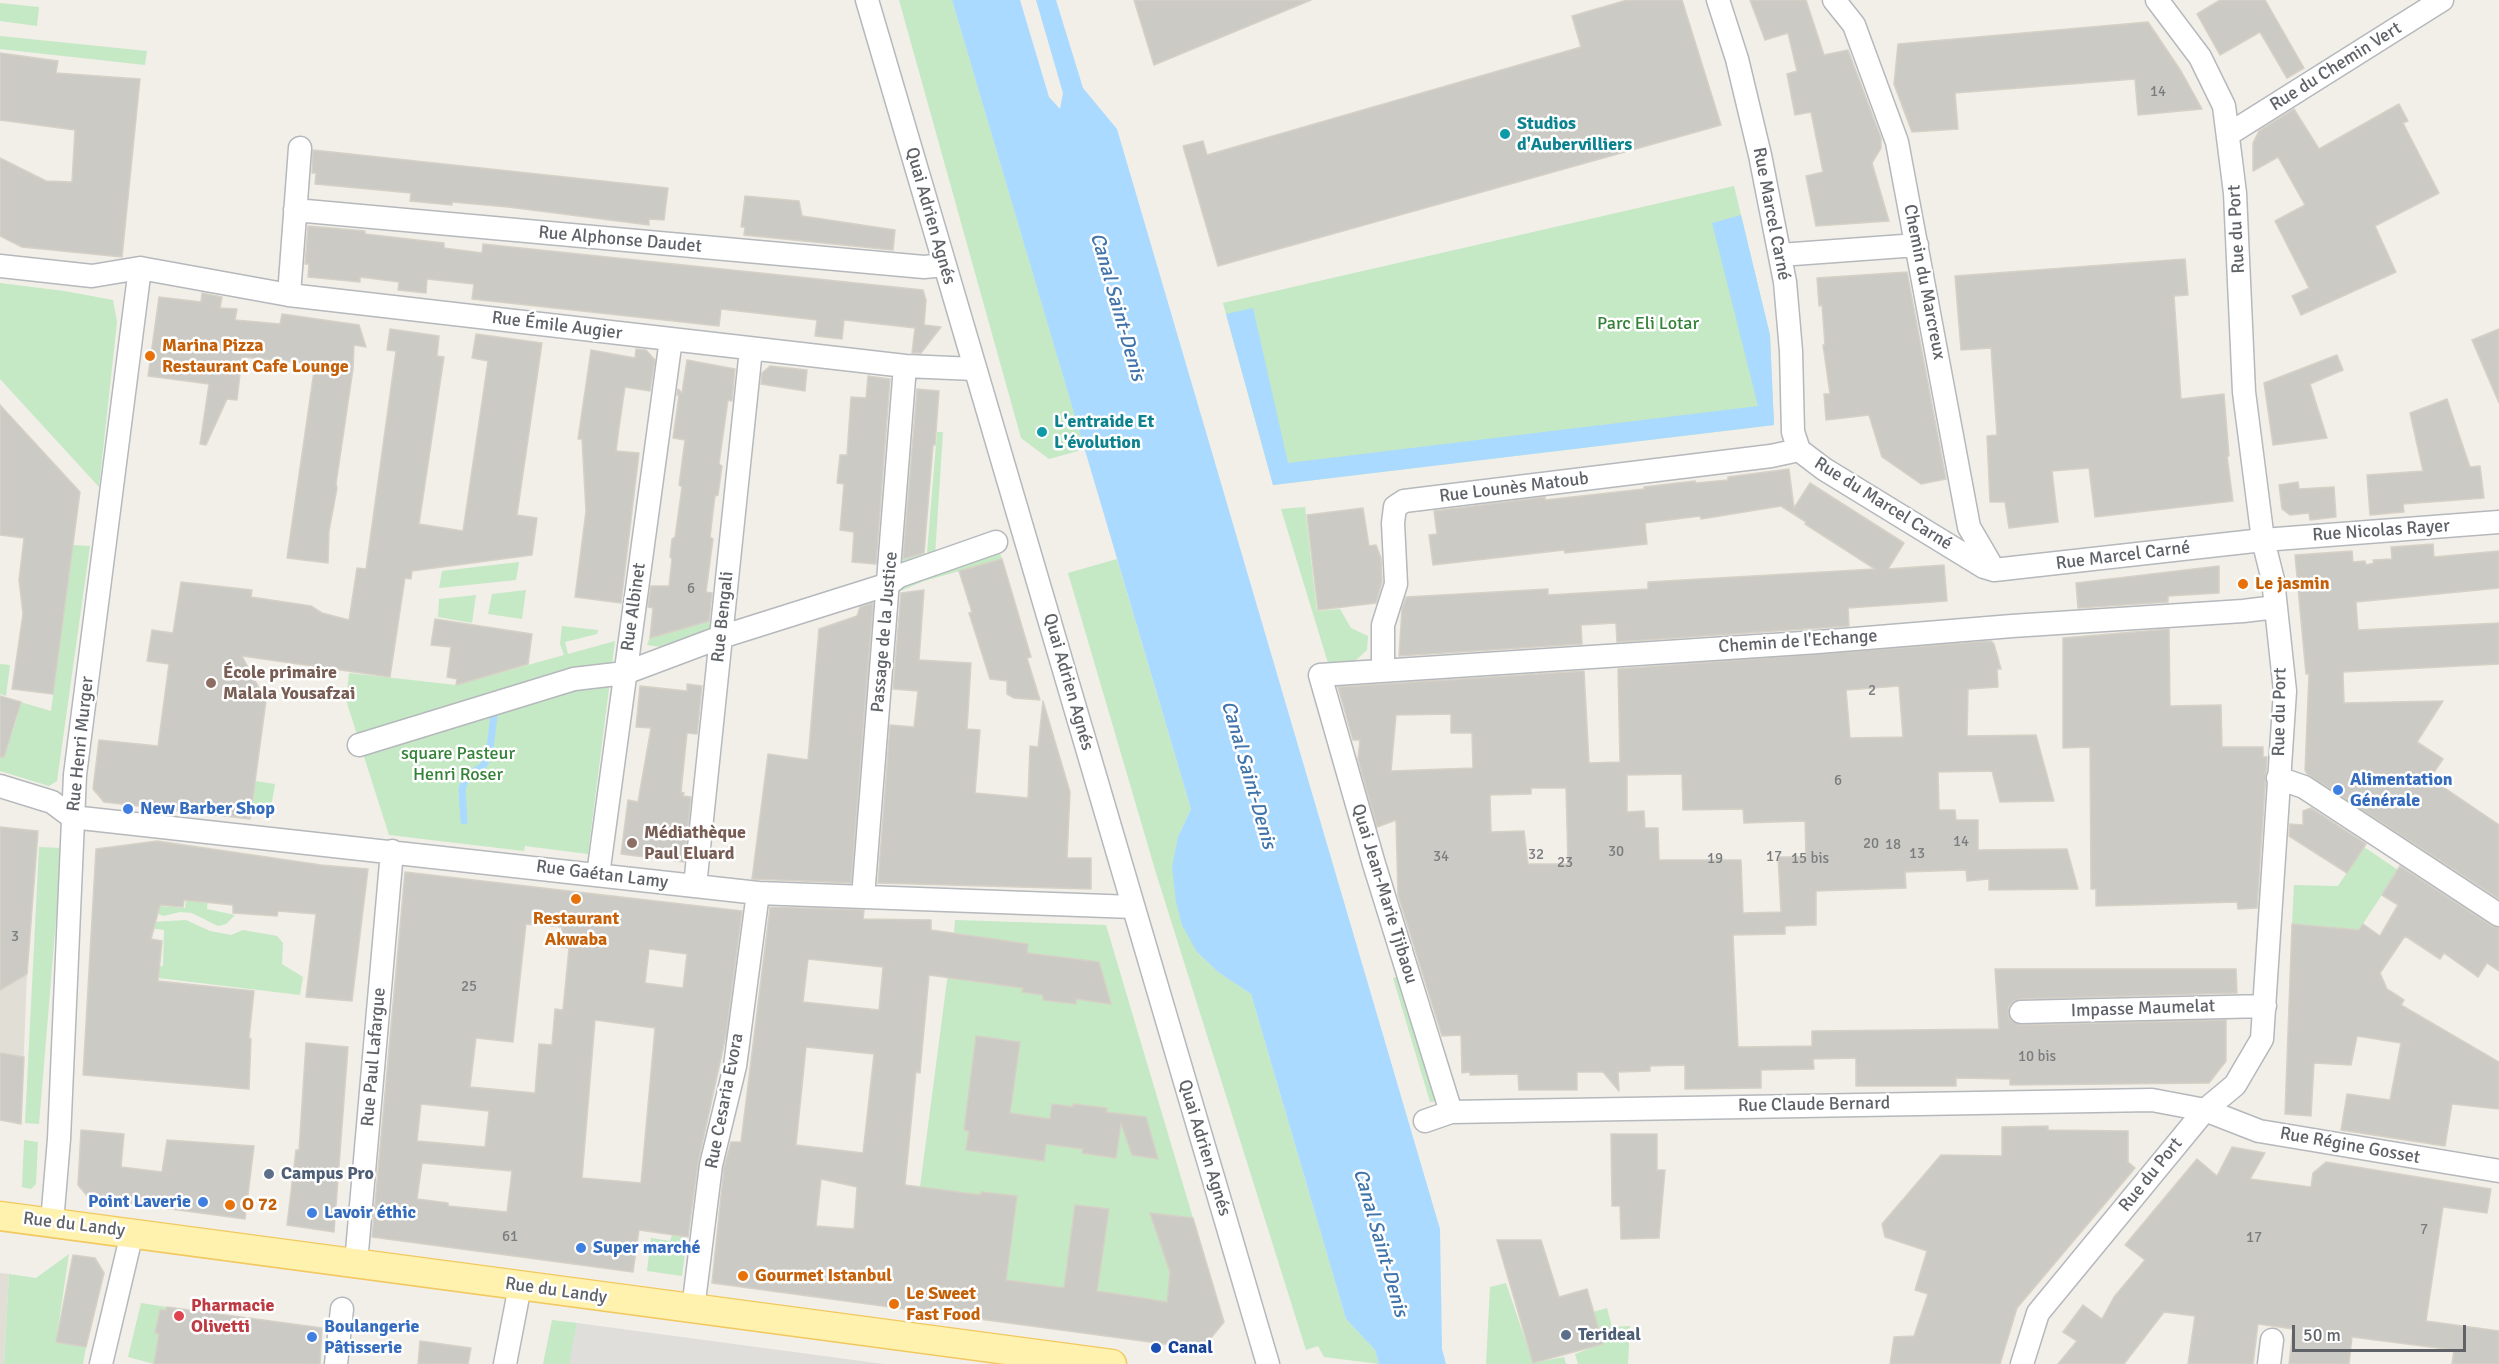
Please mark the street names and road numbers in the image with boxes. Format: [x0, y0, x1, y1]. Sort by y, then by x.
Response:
street label: Rue du Chemin Vert [2266, 18, 2406, 116]
street label: Quai Adrien Agnés [900, 145, 960, 287]
street label: Rue Marcel Carné [1748, 146, 1794, 282]
street label: Rue du Port [2224, 184, 2250, 274]
street label: Chemin du Marcreux [1898, 202, 1950, 362]
street label: Rue Alphonse Daudet [537, 222, 703, 258]
street label: Rue Émile Augier [491, 307, 623, 345]
street label: Rue du Marcel Carné [1810, 453, 1956, 555]
street label: Rue Lounès Matoub [1438, 468, 1590, 508]
street label: Rue Nicolas Rayer [2312, 515, 2450, 547]
street label: Rue Marcel Carné [2055, 537, 2191, 575]
street label: Passage de la Justice [867, 551, 903, 713]
street label: Rue Albinet [617, 562, 651, 652]
street label: Rue Bengali [707, 570, 739, 664]
street label: Quai Adrien Agnés [1038, 611, 1098, 753]
street label: Chemin de l'Echange [1718, 626, 1878, 658]
street label: Rue du Port [2268, 667, 2292, 757]
street label: Rue Henri Murger [63, 675, 99, 813]
street label: Quai Jean-Marie Tjibaou [1346, 802, 1422, 986]
street label: Rue Gaétan Lamy [535, 856, 669, 894]
street label: Rue Paul Lafargue [357, 987, 391, 1127]
street label: Impasse Maumelat [2070, 996, 2216, 1022]
street label: Rue Cesaria Evora [701, 1031, 749, 1171]
street label: Quai Adrien Agnés [1173, 1077, 1235, 1219]
street label: Rue Claude Bernard [1738, 1093, 1890, 1117]
street label: Rue Régine Gosset [2278, 1123, 2422, 1169]
street label: Rue du Port [2115, 1134, 2187, 1216]
street label: Rue du Landy [22, 1208, 126, 1242]
street label: Rue du Landy [504, 1273, 608, 1309]

